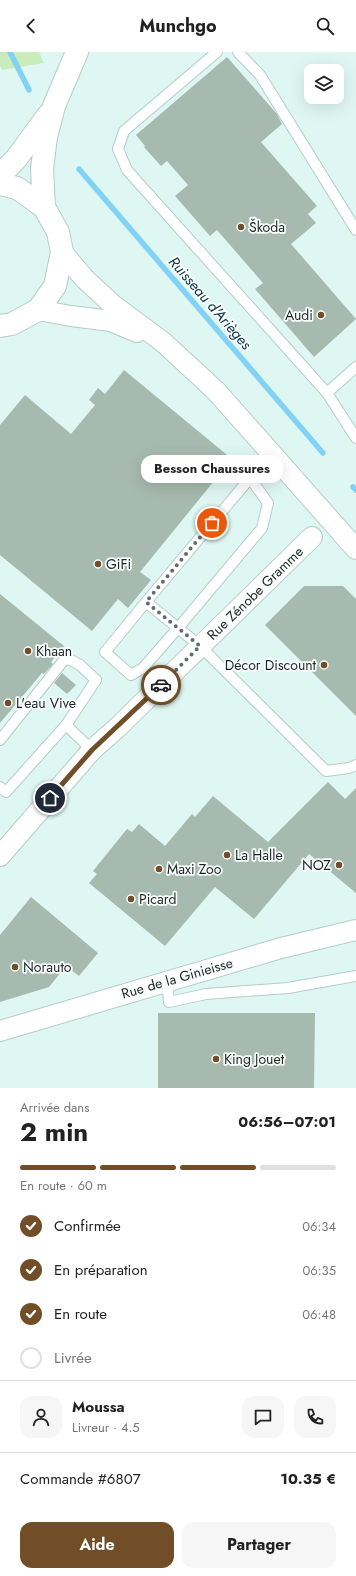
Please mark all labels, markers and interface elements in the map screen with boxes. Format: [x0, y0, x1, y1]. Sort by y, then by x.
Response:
text: Munchgo [139, 13, 217, 39]
icon: back [20, 15, 42, 37]
icon: search [314, 15, 336, 37]
map controls [304, 64, 344, 104]
button: layers [304, 64, 344, 104]
place label: Škoda [249, 217, 285, 237]
marker: Škoda [236, 222, 246, 232]
water label: Ruisseau d'Arièges [163, 252, 257, 354]
place label: Audi [285, 305, 313, 325]
marker: Audi [316, 310, 326, 320]
callout: Besson Chaussures [141, 455, 283, 483]
text: Besson Chaussures [154, 459, 270, 478]
pin [195, 506, 229, 540]
icon: bag [201, 512, 223, 534]
street label: Rue Zénobe Gramme [202, 542, 308, 644]
place label: GiFi [106, 554, 131, 574]
marker: GiFi [93, 559, 103, 569]
place label: Khaan [36, 641, 72, 661]
marker: Khaan [23, 646, 33, 656]
place label: Décor Discount [225, 655, 317, 675]
marker: Décor Discount [319, 660, 329, 670]
courier [141, 665, 181, 705]
icon: car [150, 674, 172, 696]
place label: L'eau Vive [16, 693, 76, 713]
marker: L'eau Vive [3, 698, 13, 708]
pin [33, 781, 67, 815]
icon: home [39, 787, 61, 809]
place label: La Halle [235, 845, 283, 865]
marker: La Halle [222, 850, 232, 860]
place label: NOZ [302, 855, 331, 875]
place label: Maxi Zoo [167, 859, 222, 879]
marker: NOZ [334, 860, 344, 870]
marker: Maxi Zoo [154, 864, 164, 874]
place label: Picard [139, 889, 177, 909]
marker: Picard [126, 894, 136, 904]
street label: Rue de la Ginieisse [119, 953, 235, 1003]
place label: Norauto [23, 957, 72, 977]
marker: Norauto [10, 962, 20, 972]
place label: King Jouet [224, 1049, 285, 1069]
marker: King Jouet [211, 1054, 221, 1064]
text: Arrivée dans [20, 1098, 89, 1117]
text: 06:56–07:01 [238, 1111, 336, 1133]
text: 2 min [20, 1113, 88, 1151]
text: En route · 60 m [20, 1176, 107, 1195]
icon: check [20, 1215, 42, 1237]
text: Confirmée [54, 1215, 121, 1237]
text: 06:34 [302, 1217, 336, 1236]
icon: check [20, 1259, 42, 1281]
text: En préparation [54, 1259, 148, 1281]
text: 06:35 [302, 1261, 336, 1280]
icon: check [20, 1303, 42, 1325]
text: En route [54, 1303, 107, 1325]
text: 06:48 [302, 1305, 336, 1324]
text: Livrée [54, 1347, 92, 1369]
button: person [20, 1396, 62, 1438]
text: Moussa [72, 1396, 125, 1418]
button: chat [242, 1396, 284, 1438]
button: phone [294, 1396, 336, 1438]
text: Livreur · 4.5 [72, 1418, 140, 1437]
text: Commande #6807 [20, 1468, 141, 1490]
text: 10.35 € [280, 1468, 336, 1490]
button: Aide [20, 1522, 174, 1568]
button: Partager [182, 1522, 336, 1568]

